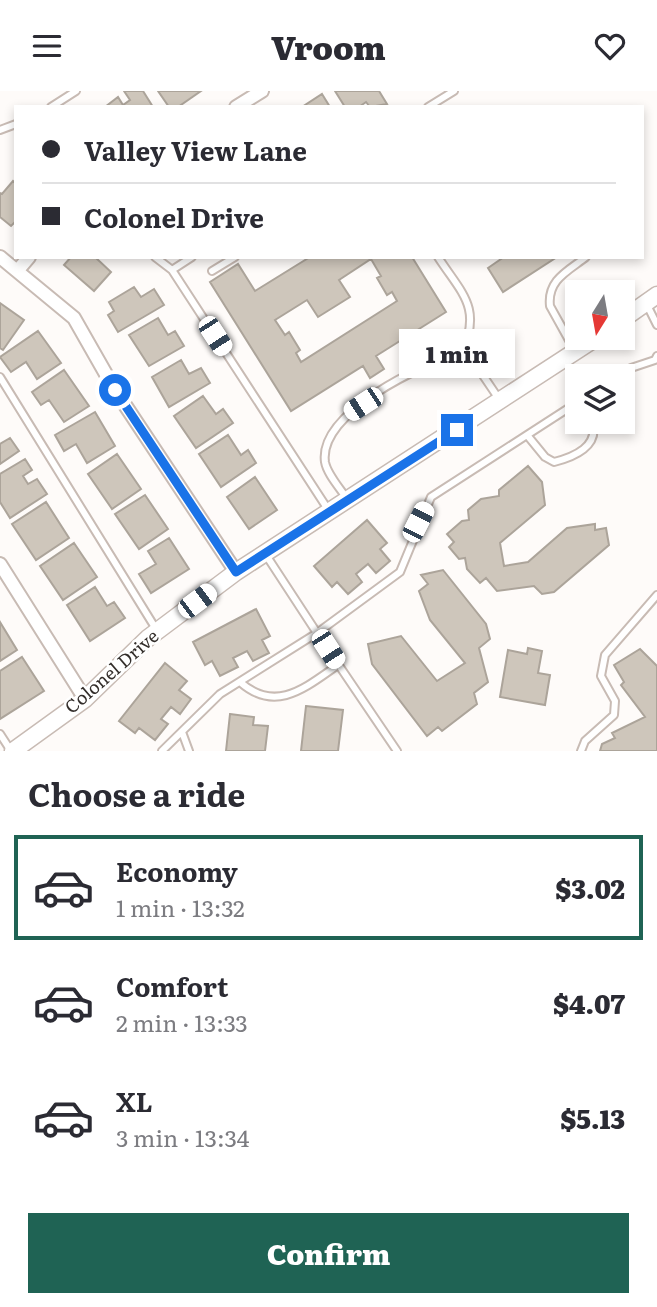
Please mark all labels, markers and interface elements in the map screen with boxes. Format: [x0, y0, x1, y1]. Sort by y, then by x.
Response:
text: Vroom [271, 22, 386, 70]
icon: menu [28, 27, 66, 65]
icon: heart [591, 27, 629, 65]
text: Valley View Lane [84, 130, 307, 169]
text: Colonel Drive [84, 197, 264, 236]
north arrow [565, 280, 635, 350]
map controls [565, 280, 635, 434]
car [195, 313, 236, 359]
callout: 1 min [399, 329, 515, 377]
text: 1 min [426, 336, 488, 370]
button: layers [565, 364, 635, 434]
route start [99, 374, 131, 406]
car [340, 384, 387, 424]
route end [441, 414, 473, 446]
car [400, 499, 437, 545]
car [174, 580, 221, 622]
street label: Colonel Drive [58, 622, 164, 719]
car [308, 626, 349, 672]
text: Choose a ride [28, 769, 245, 817]
text: Economy [116, 851, 238, 890]
icon: car [32, 856, 95, 919]
text: $3.02 [555, 868, 625, 907]
text: 1 min · 13:32 [116, 890, 245, 924]
text: Comfort [116, 966, 228, 1005]
icon: car [32, 971, 95, 1034]
text: $4.07 [553, 983, 625, 1022]
text: 2 min · 13:33 [116, 1005, 248, 1039]
text: XL [116, 1081, 153, 1120]
icon: car [32, 1086, 95, 1149]
text: $5.13 [560, 1098, 625, 1137]
text: 3 min · 13:34 [116, 1120, 249, 1154]
button: Confirm [28, 1213, 629, 1293]

